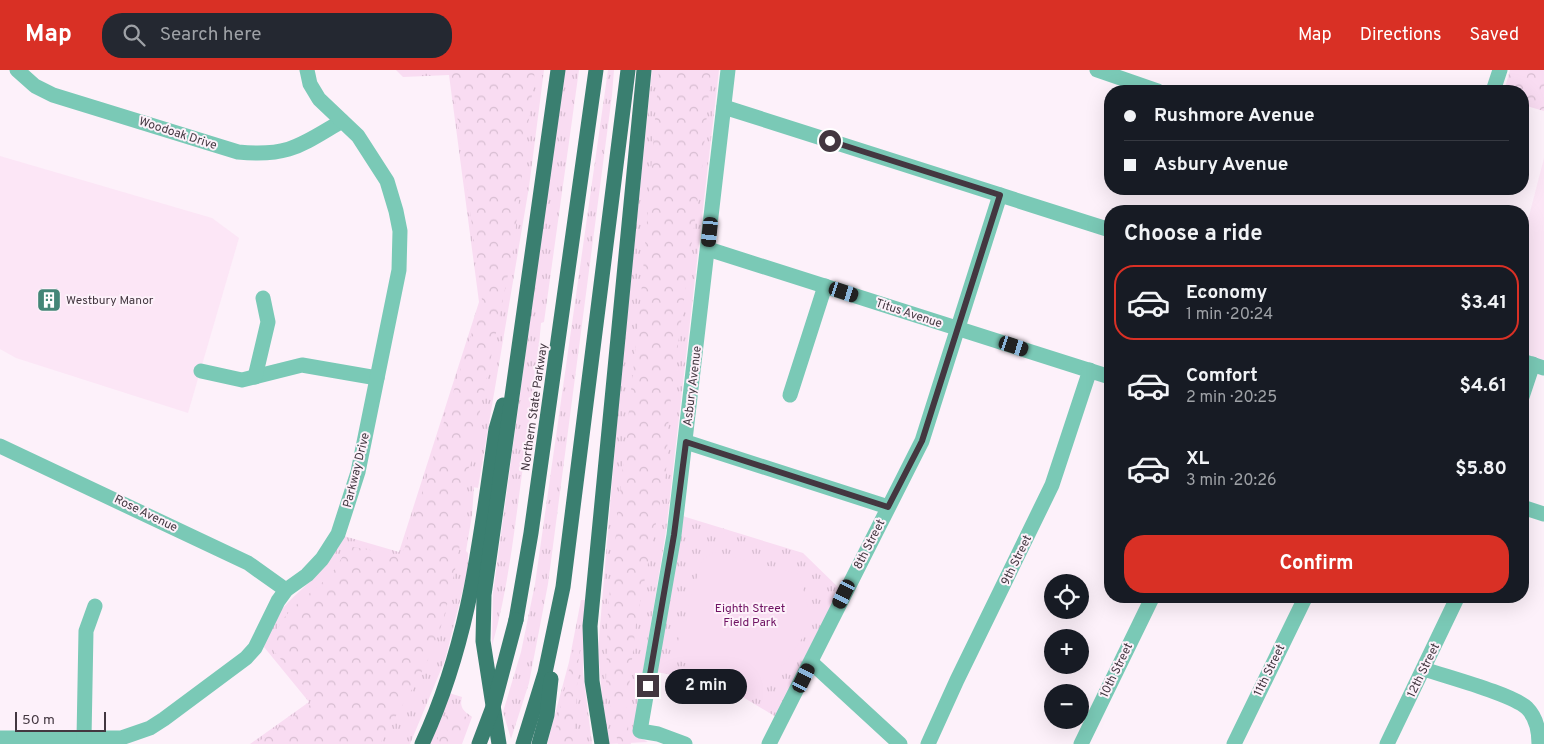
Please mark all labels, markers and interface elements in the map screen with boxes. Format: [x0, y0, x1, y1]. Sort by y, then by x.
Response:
search box [102, 13, 452, 58]
text: Map [25, 20, 72, 50]
icon: search [120, 21, 148, 49]
text: Search here [160, 23, 261, 47]
text: Map [1298, 24, 1332, 47]
text: Directions [1360, 24, 1442, 47]
text: Saved [1470, 24, 1519, 47]
text: Rushmore Avenue [1154, 104, 1315, 128]
street label: Woodoak Drive [137, 114, 219, 154]
route start [819, 130, 841, 152]
text: Asbury Avenue [1154, 153, 1288, 177]
car [700, 216, 719, 248]
text: Choose a ride [1124, 221, 1262, 248]
car [827, 280, 860, 304]
icon: car [1126, 280, 1171, 325]
text: Economy [1186, 281, 1267, 305]
building icon: Westbury Manor [36, 287, 62, 313]
text: $3.41 [1460, 291, 1507, 315]
place label: Westbury Manor [66, 293, 154, 309]
street label: Titus Avenue [873, 296, 944, 332]
text: 1 min · 20:24 [1186, 305, 1273, 325]
car [997, 334, 1030, 358]
street label: Northern State Parkway [518, 342, 552, 472]
street label: Asbury Avenue [680, 345, 706, 427]
icon: car [1126, 363, 1171, 408]
text: Comfort [1186, 364, 1258, 388]
text: $4.61 [1459, 374, 1507, 398]
text: 2 min · 20:25 [1186, 388, 1277, 408]
street label: Parkway Drive [340, 431, 374, 510]
icon: car [1126, 446, 1171, 491]
text: XL [1186, 447, 1209, 471]
text: $5.80 [1455, 457, 1507, 481]
text: 3 min · 20:26 [1186, 471, 1277, 491]
street label: Rose Avenue [111, 492, 180, 536]
street label: 8th Street [850, 517, 889, 572]
street label: 9th Street [998, 533, 1036, 588]
button: Confirm [1124, 535, 1509, 593]
map controls [1044, 574, 1089, 729]
button: locate [1044, 574, 1089, 619]
car [830, 577, 857, 611]
park label: Eighth Street Field Park [715, 601, 785, 631]
button: + [1044, 629, 1089, 674]
street label: 10th Street [1097, 640, 1137, 701]
street label: 12th Street [1404, 641, 1444, 700]
street label: 11th Street [1250, 642, 1289, 699]
car [790, 661, 817, 695]
callout: 2 min [666, 668, 748, 704]
route end [637, 675, 659, 697]
text: 2 min [685, 676, 727, 696]
button: − [1044, 684, 1089, 729]
scale bar [15, 709, 106, 732]
text: 50 m [22, 712, 55, 729]

